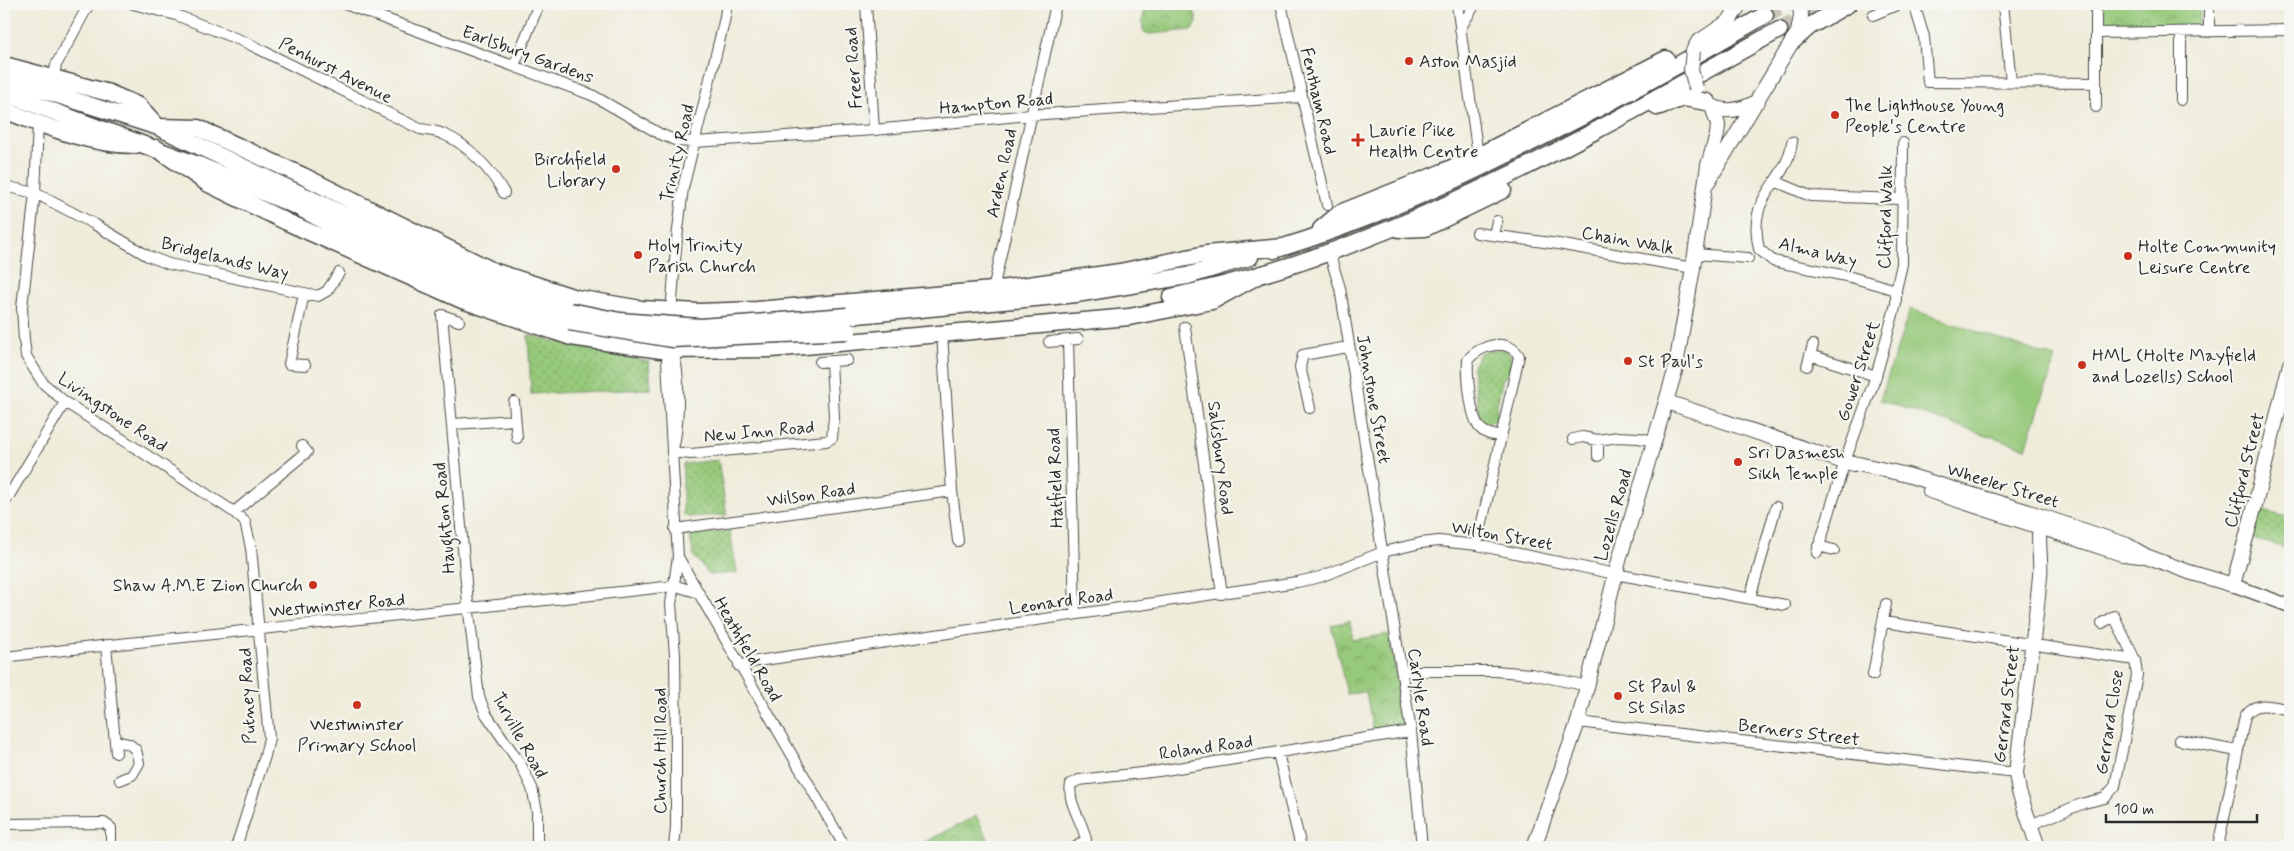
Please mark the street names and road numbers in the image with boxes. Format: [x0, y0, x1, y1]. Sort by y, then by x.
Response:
street label: Earlsbury Gardens [458, 20, 597, 90]
street label: Freer Road [839, 26, 869, 110]
street label: Penhurst Avenue [275, 32, 397, 110]
street label: Fentham Road [1294, 45, 1342, 157]
street label: Hampton Road [938, 87, 1054, 121]
street label: Trinity Road [655, 102, 701, 204]
street label: Arden Road [981, 126, 1023, 220]
street label: Clifford Walk [1873, 165, 1901, 269]
street label: Chain Walk [1580, 221, 1676, 261]
street label: Bridgelands Way [158, 232, 291, 286]
street label: Alma Way [1776, 232, 1859, 274]
street label: Gower Street [1831, 318, 1887, 425]
street label: Johnstone Street [1350, 333, 1396, 466]
street label: Livingstone Road [53, 367, 172, 458]
street label: Salisbury Road [1201, 400, 1239, 516]
street label: Clifford Street [2219, 410, 2273, 531]
street label: New Inn Road [703, 415, 816, 449]
street label: Hatfield Road [1042, 427, 1070, 528]
street label: Wheeler Street [1944, 457, 2062, 514]
street label: Haughton Road [428, 461, 464, 575]
street label: Lozells Road [1589, 466, 1639, 564]
street label: Wilson Road [765, 477, 857, 513]
street label: Wilton Street [1449, 515, 1555, 557]
street label: Leonard Road [1008, 583, 1115, 621]
street label: Westminster Road [268, 588, 406, 624]
street label: Heathfield Road [707, 593, 787, 706]
street label: Gerrard Street [1988, 644, 2026, 764]
street label: Putney Road [233, 647, 263, 745]
street label: Carlyle Road [1401, 647, 1439, 748]
street label: Gerrard Close [2090, 668, 2130, 776]
street label: Turville Road [486, 688, 553, 783]
street label: Church Hill Road [649, 688, 673, 814]
street label: Berners Street [1737, 714, 1861, 752]
street label: Roland Road [1158, 730, 1255, 766]

